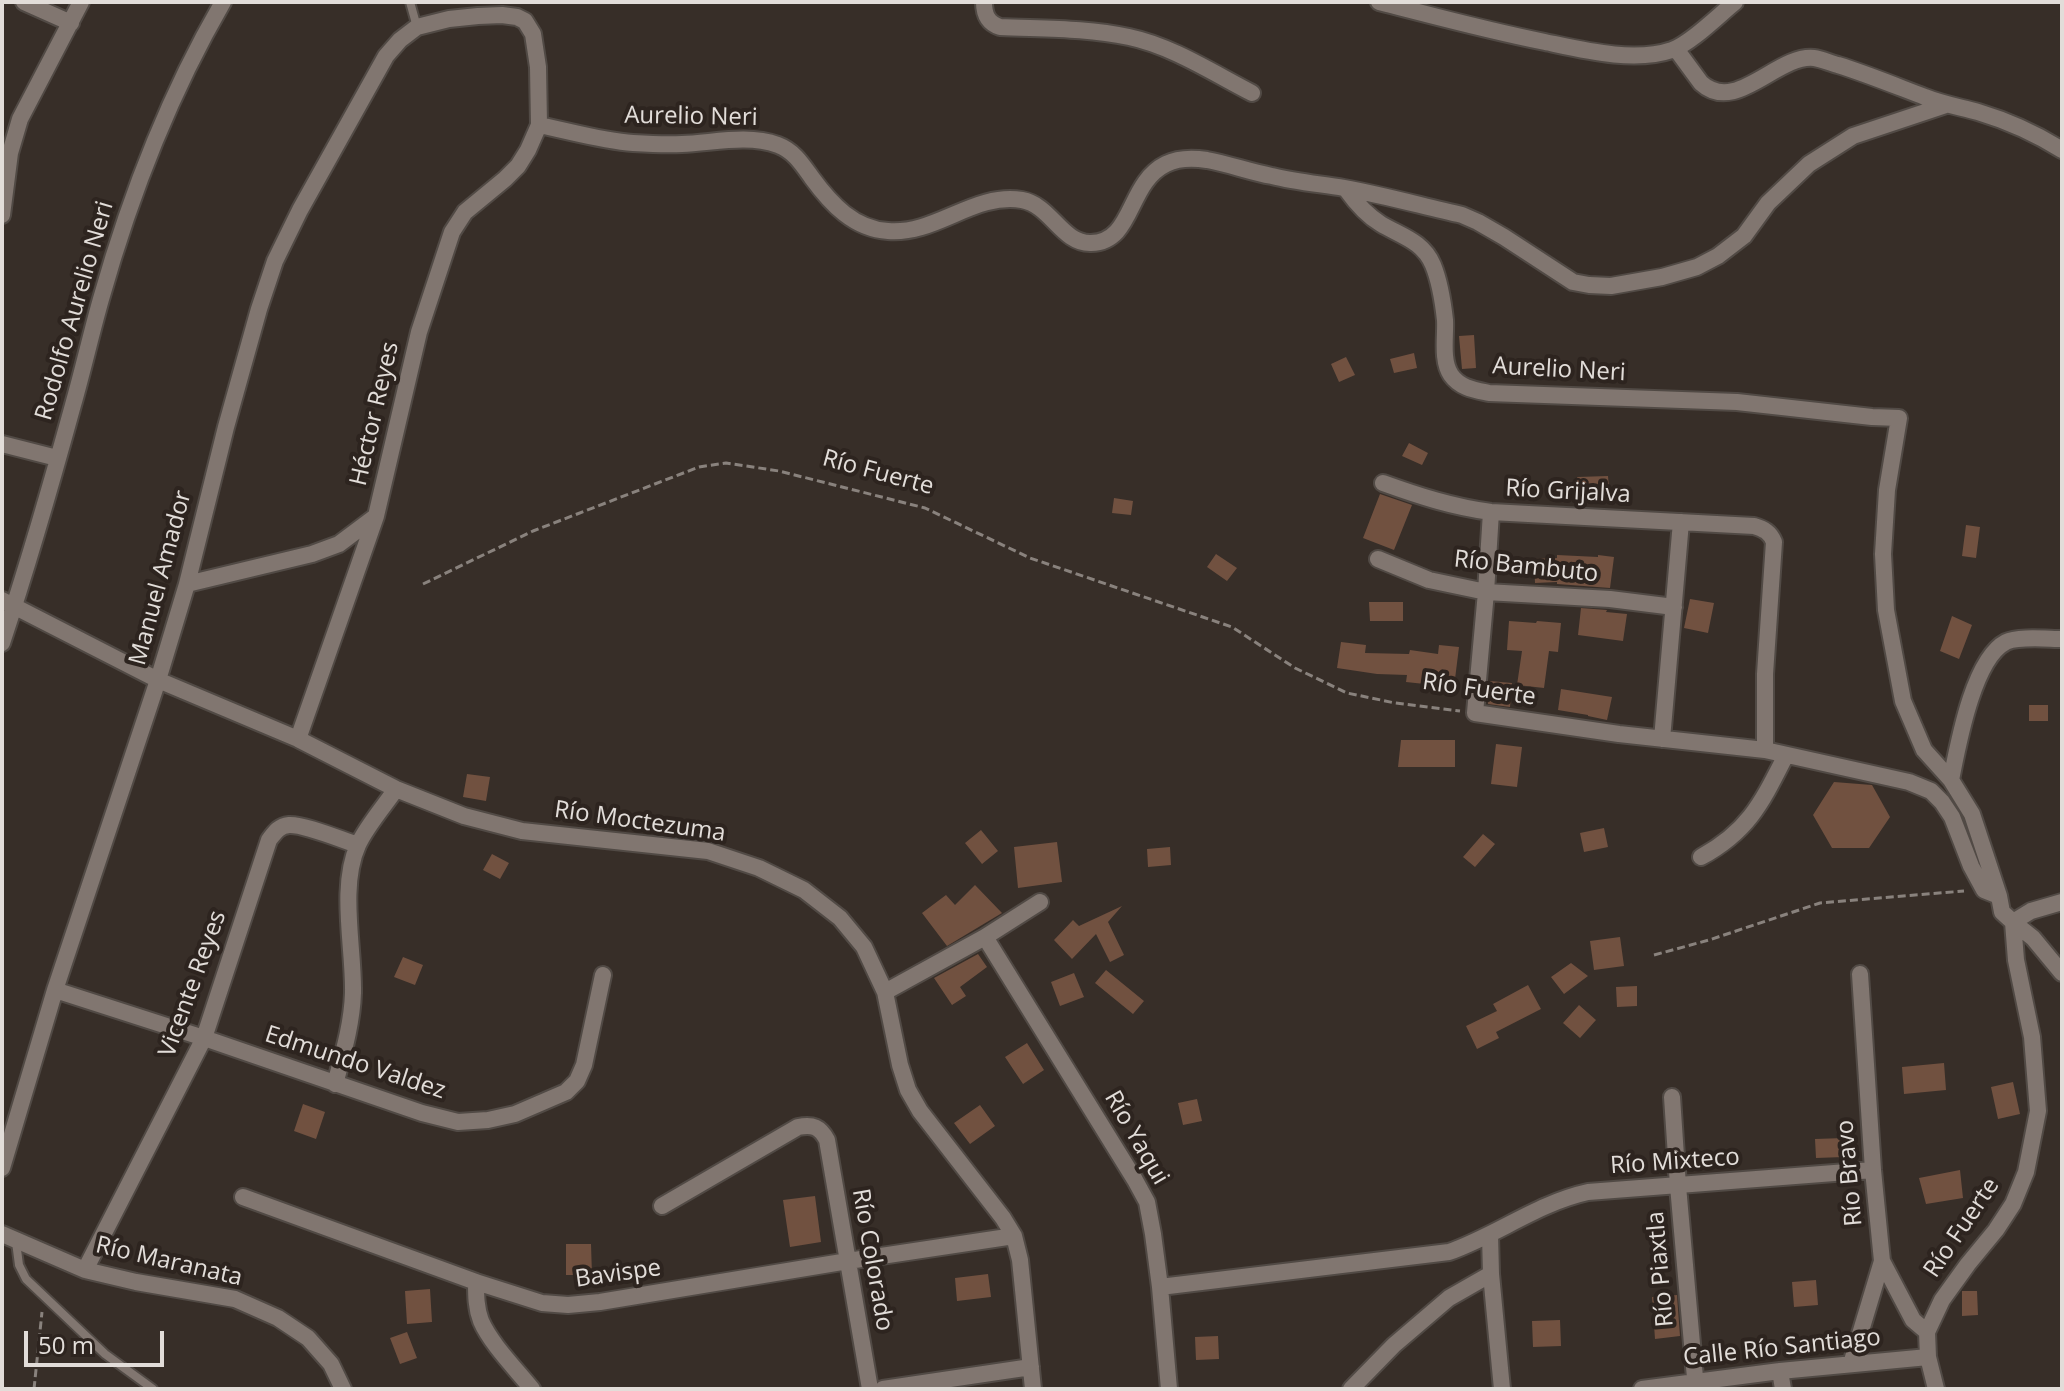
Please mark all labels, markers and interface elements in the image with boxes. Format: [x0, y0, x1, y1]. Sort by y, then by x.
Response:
street label: Aurelio Neri [624, 101, 758, 133]
street label: Rodolfo Aurelio Neri [30, 198, 120, 424]
street label: Héctor Reyes [344, 339, 406, 489]
street label: Aurelio Neri [1492, 352, 1626, 388]
street label: Río Fuerte [819, 444, 937, 502]
street label: Río Grijalva [1505, 474, 1631, 510]
street label: Manuel Amador [124, 487, 198, 669]
street label: Río Bambuto [1452, 545, 1600, 589]
street label: Río Fuerte [1421, 668, 1537, 712]
street label: Río Moctezuma [553, 796, 727, 848]
street label: Vicente Reyes [153, 907, 233, 1061]
street label: Edmundo Valdez [261, 1020, 449, 1106]
street label: Río Yaqui [1098, 1086, 1174, 1190]
street label: Río Bravo [1831, 1119, 1869, 1227]
street label: Río Mixteco [1609, 1143, 1741, 1181]
street label: Río Fuerte [1918, 1173, 2006, 1283]
street label: Río Colorado [845, 1187, 899, 1333]
street label: Río Piaxtla [1642, 1210, 1680, 1328]
street label: Río Maranata [93, 1231, 245, 1293]
street label: Bavispe [573, 1254, 663, 1294]
scale bar [28, 1315, 168, 1365]
street label: Calle Río Santiago [1682, 1323, 1882, 1373]
text: 50 m [38, 1328, 94, 1361]

